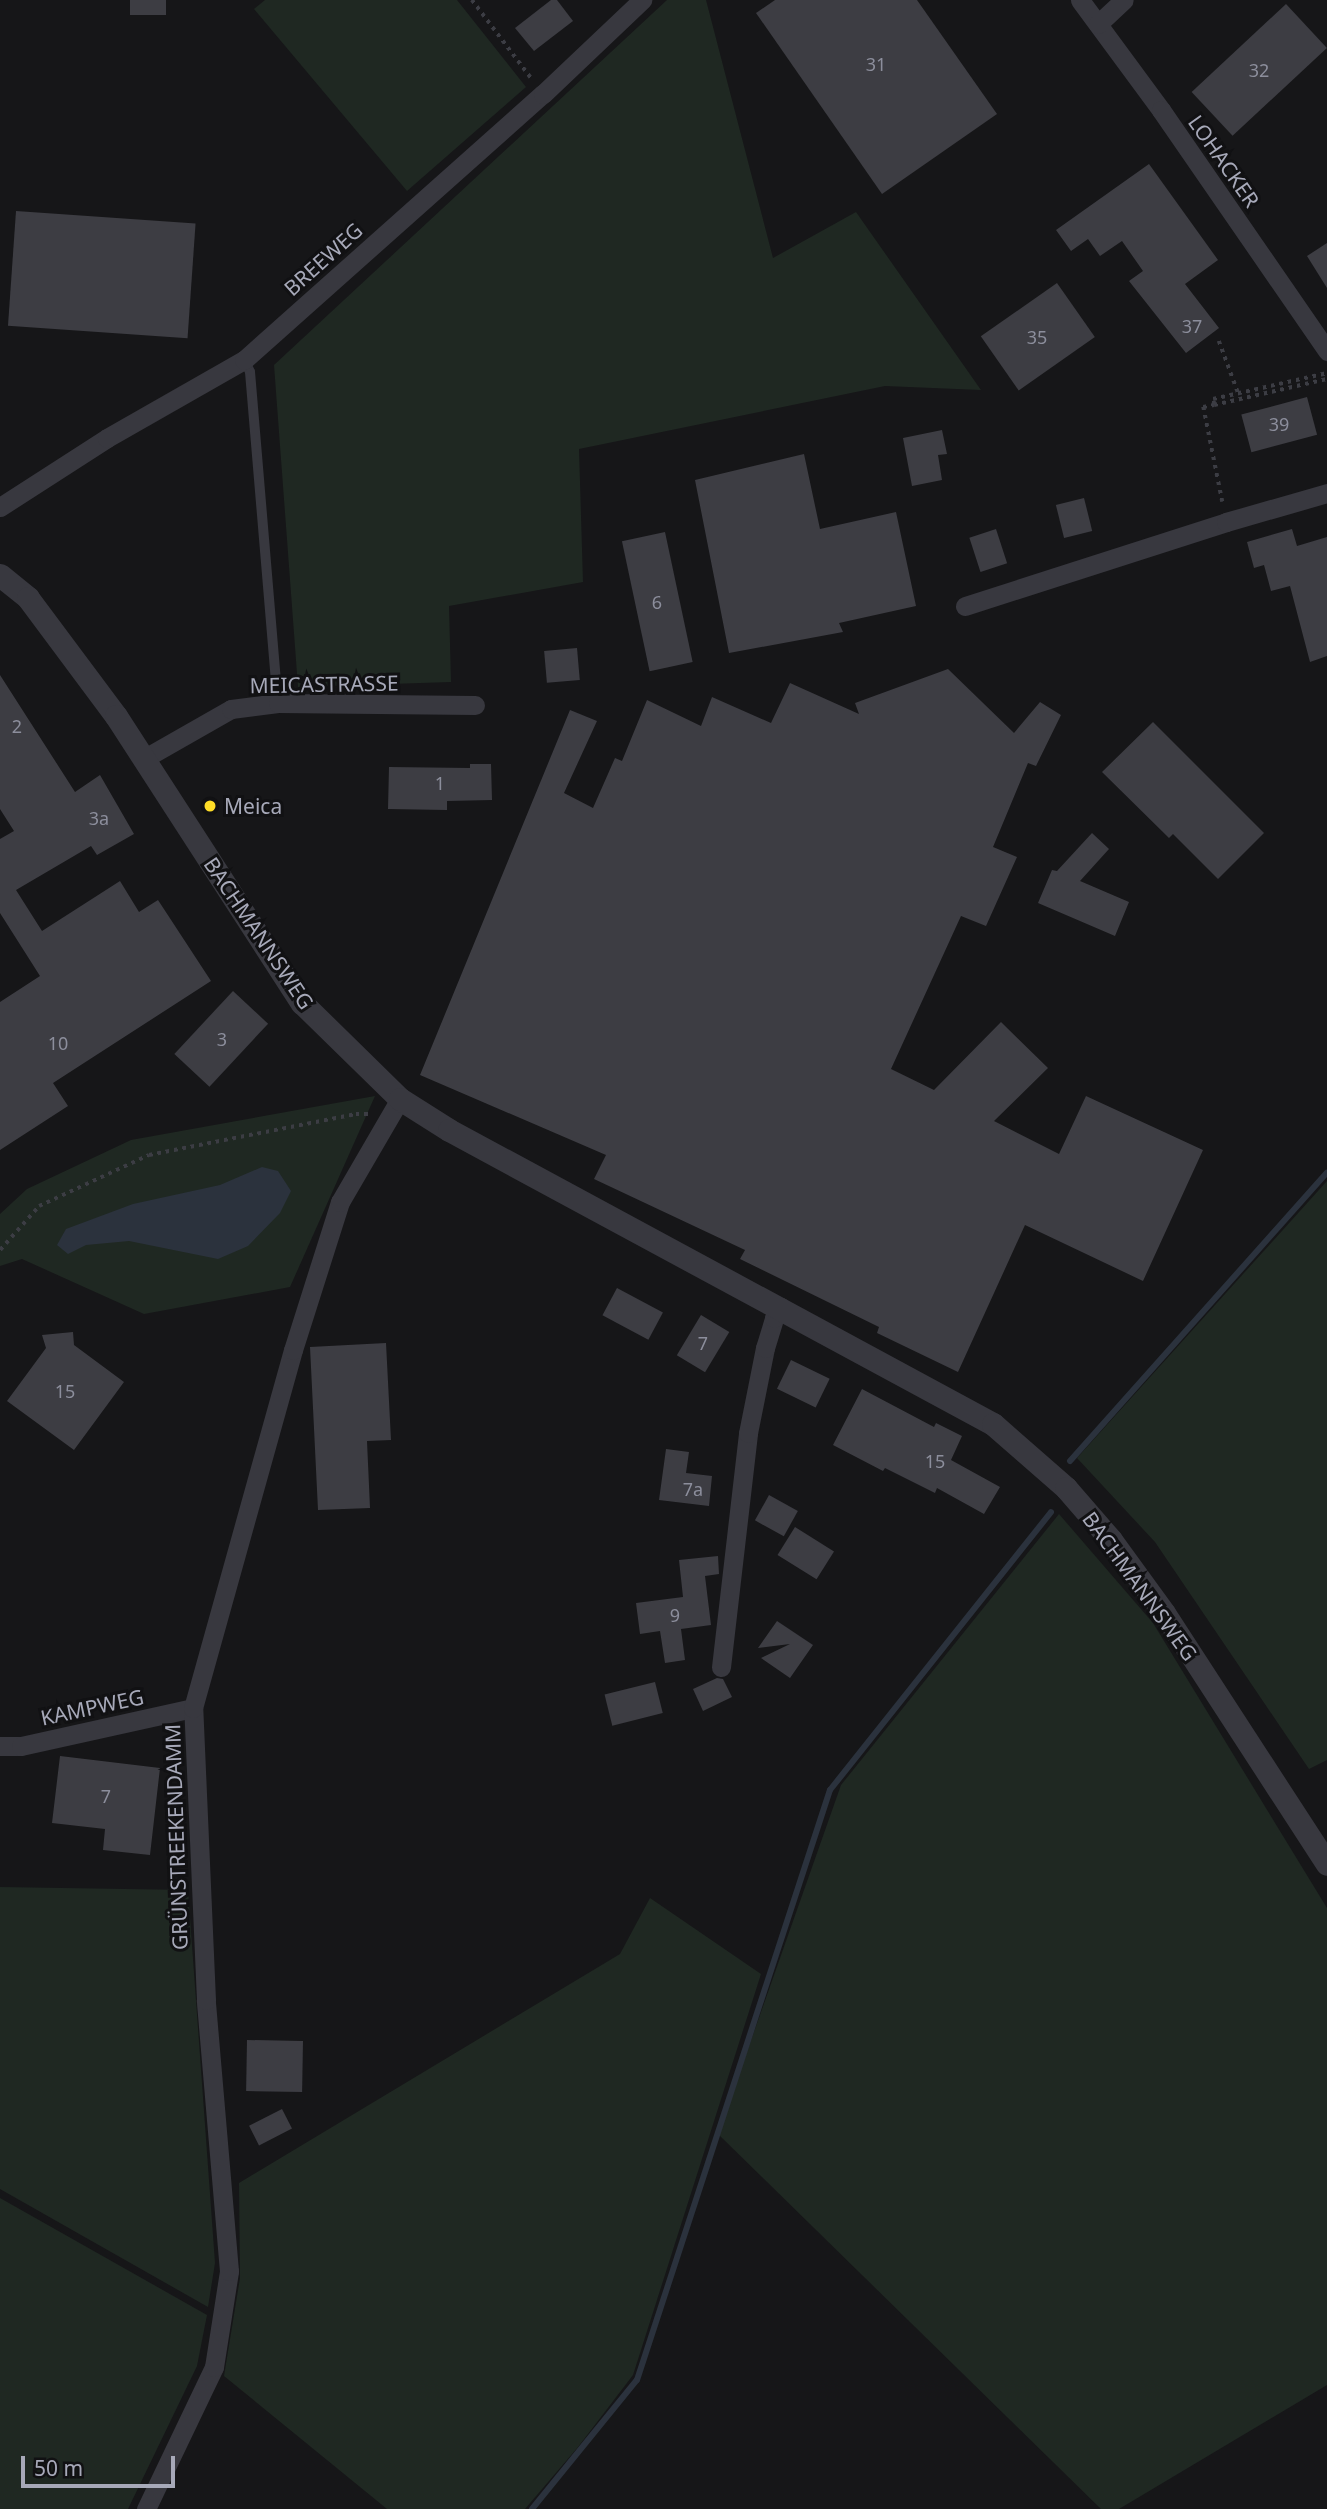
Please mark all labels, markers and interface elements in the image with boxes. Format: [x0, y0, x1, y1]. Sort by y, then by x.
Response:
house number: 31 [866, 53, 886, 75]
house number: 32 [1249, 59, 1269, 81]
street label: LOHACKER [1183, 110, 1265, 212]
street label: BREEWEG [279, 217, 367, 301]
house number: 37 [1182, 315, 1202, 337]
house number: 35 [1027, 326, 1047, 348]
house number: 39 [1269, 413, 1289, 435]
house number: 6 [652, 591, 662, 613]
street label: MEICASTRASSE [249, 670, 399, 698]
house number: 2 [12, 715, 22, 737]
house number: 1 [435, 772, 445, 794]
place label: Meica [224, 793, 282, 819]
marker: Meica [202, 798, 218, 814]
house number: 3a [89, 807, 109, 829]
street label: BACHMANNSWEG [199, 852, 319, 1014]
house number: 3 [217, 1028, 227, 1050]
house number: 10 [48, 1032, 68, 1054]
house number: 7 [698, 1332, 708, 1354]
house number: 15 [55, 1380, 75, 1402]
house number: 15 [925, 1450, 945, 1472]
house number: 7a [683, 1478, 703, 1500]
street label: BACHMANNSWEG [1078, 1507, 1202, 1665]
house number: 9 [670, 1604, 680, 1626]
street label: KAMPWEG [38, 1684, 146, 1730]
street label: GRÜNSTREEKENDAMM [159, 1723, 193, 1951]
house number: 7 [101, 1785, 111, 1807]
scale bar [24, 2442, 178, 2486]
text: 50 m [34, 2454, 83, 2482]

